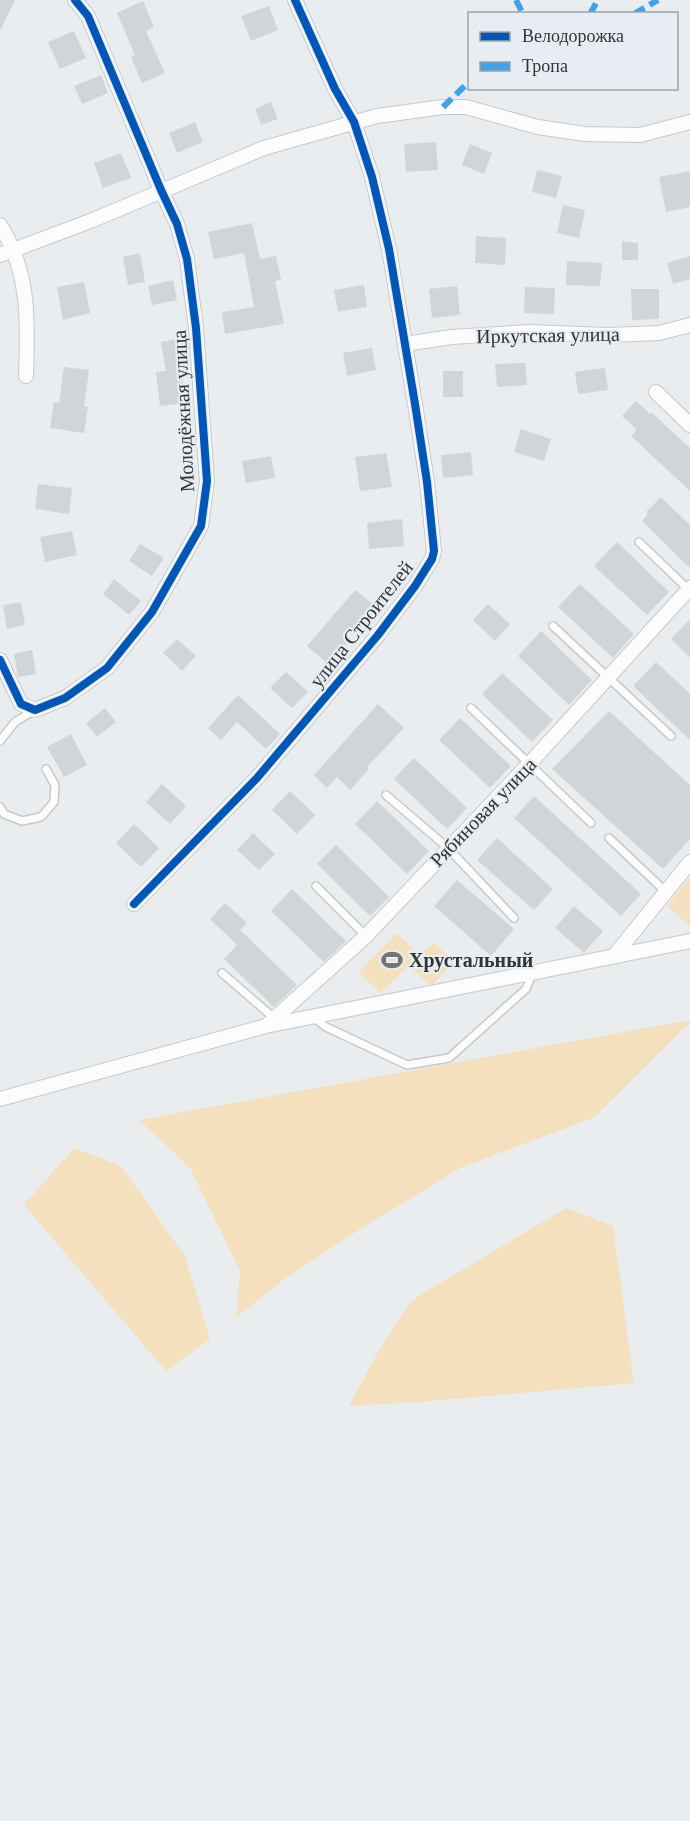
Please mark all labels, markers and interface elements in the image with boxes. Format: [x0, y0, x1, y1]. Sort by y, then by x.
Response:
legend [468, 12, 678, 90]
text: Велодорожка [522, 26, 624, 46]
text: Тропа [522, 56, 568, 76]
street label: Иркутская улица [476, 323, 620, 348]
street label: Молодёжная улица [168, 329, 199, 493]
street label: улица Строителей [305, 556, 418, 692]
street label: Рябиновая улица [425, 753, 541, 872]
sports icon: Хрустальный [380, 948, 404, 972]
place label: Хрустальный [409, 949, 533, 972]

